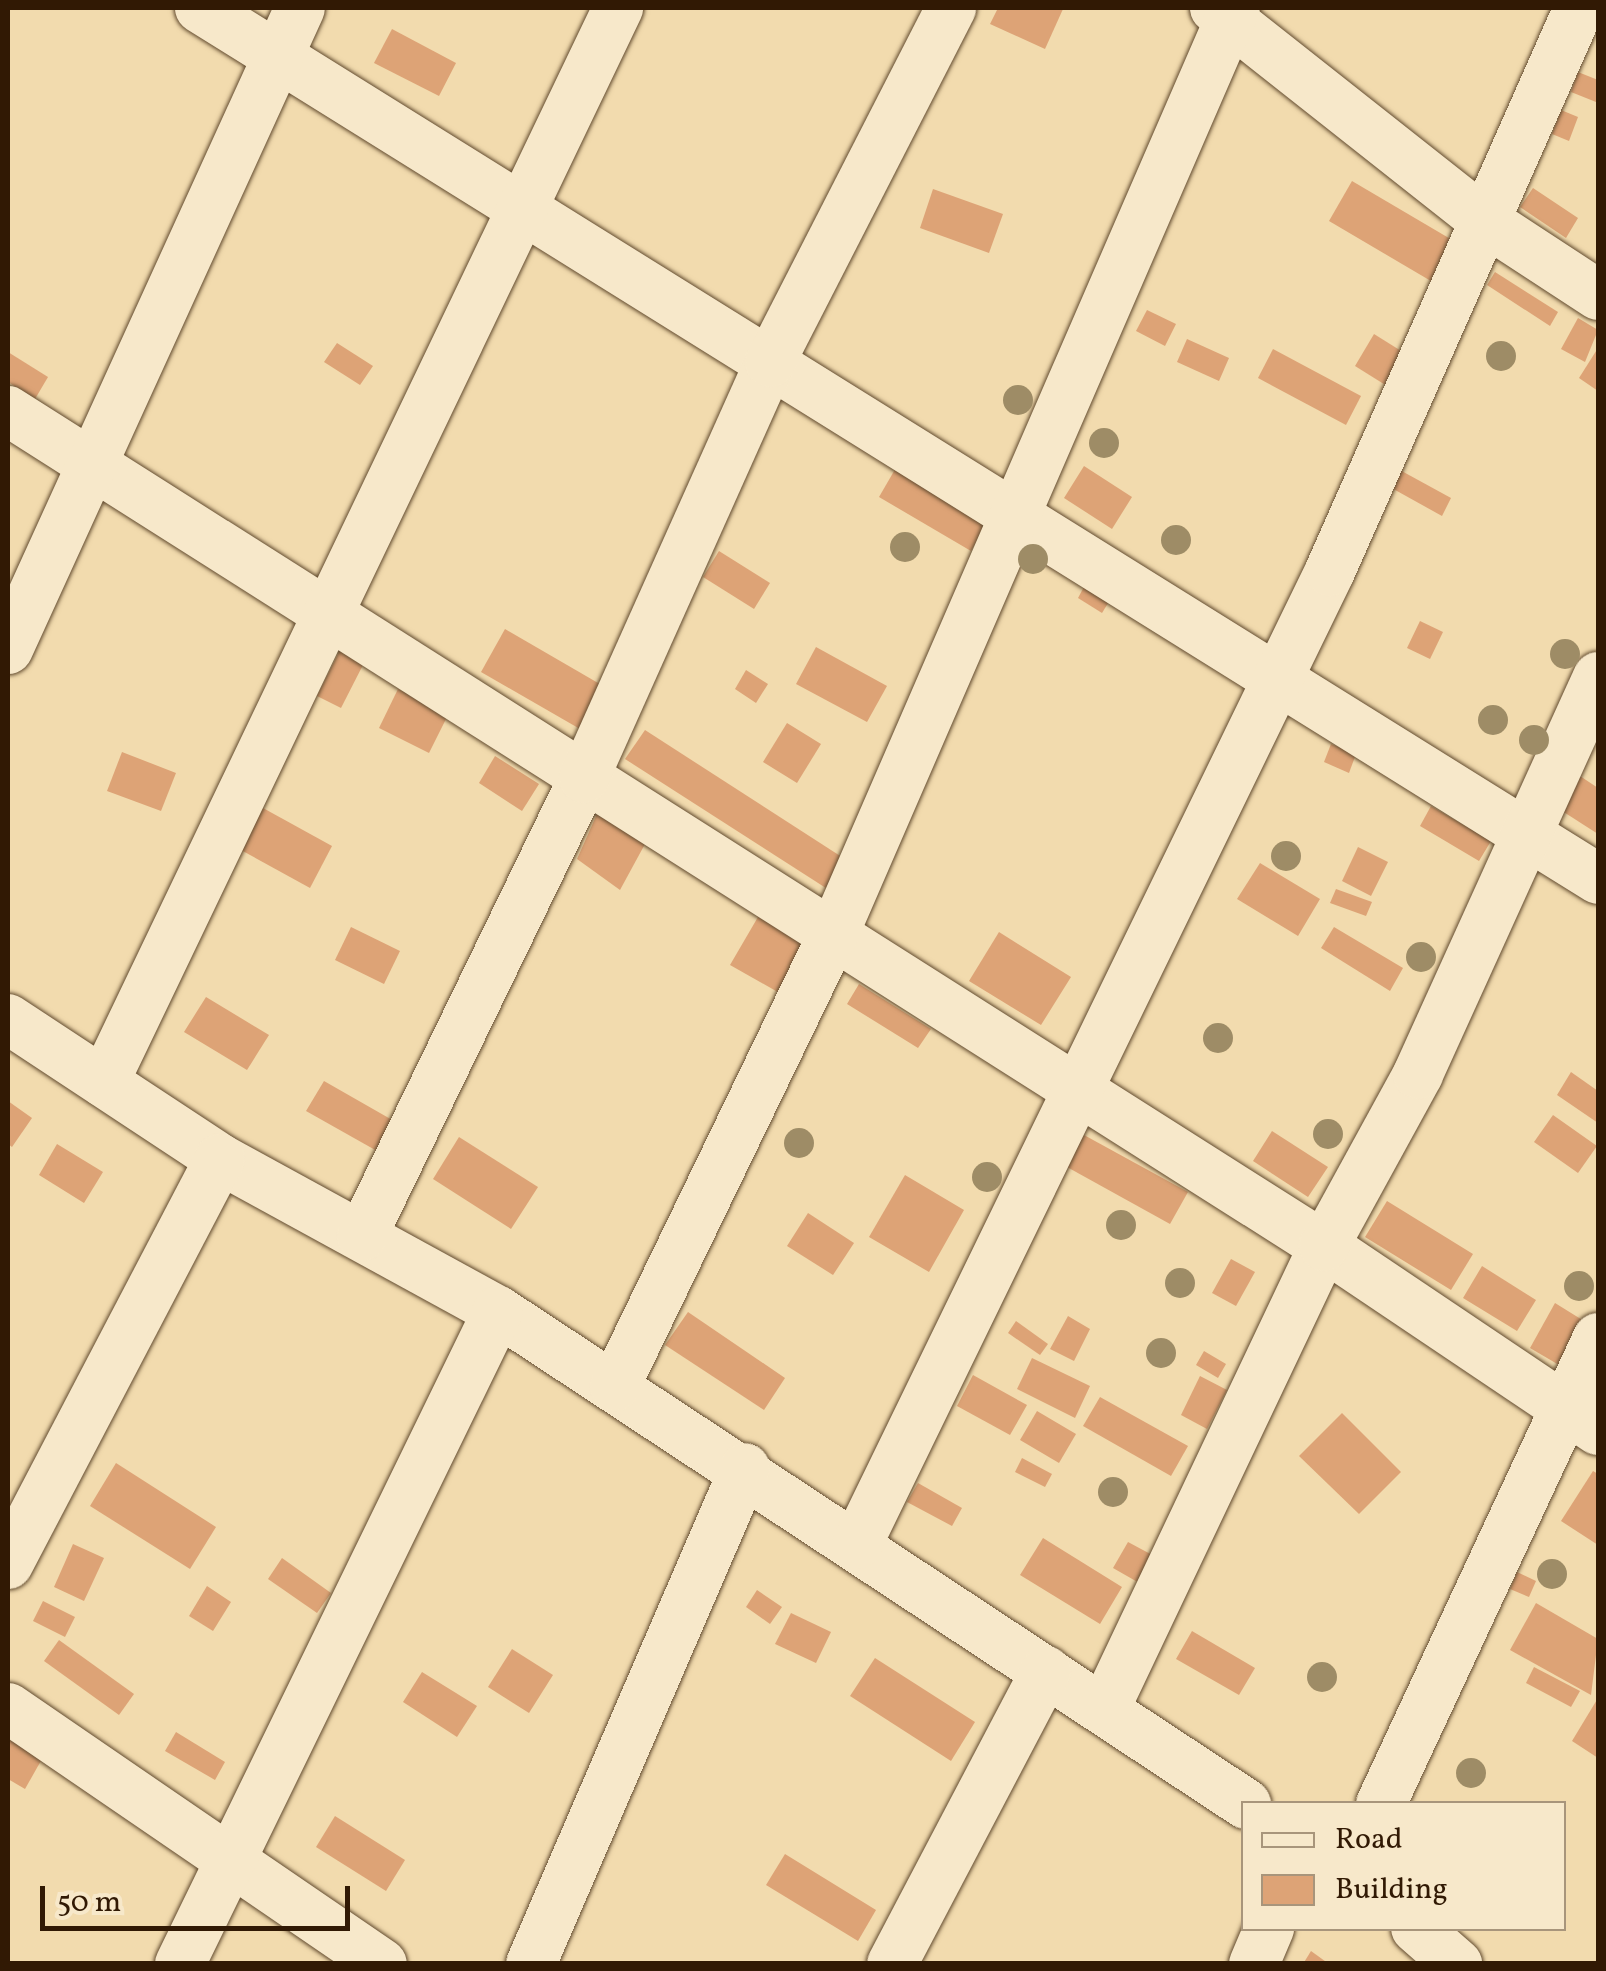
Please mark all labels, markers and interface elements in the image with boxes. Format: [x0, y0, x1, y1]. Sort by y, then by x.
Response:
legend [1241, 1801, 1566, 1931]
text: Road [1335, 1819, 1403, 1861]
scale bar [45, 1866, 355, 1928]
text: Building [1335, 1869, 1448, 1911]
text: 50 m [57, 1882, 121, 1924]

